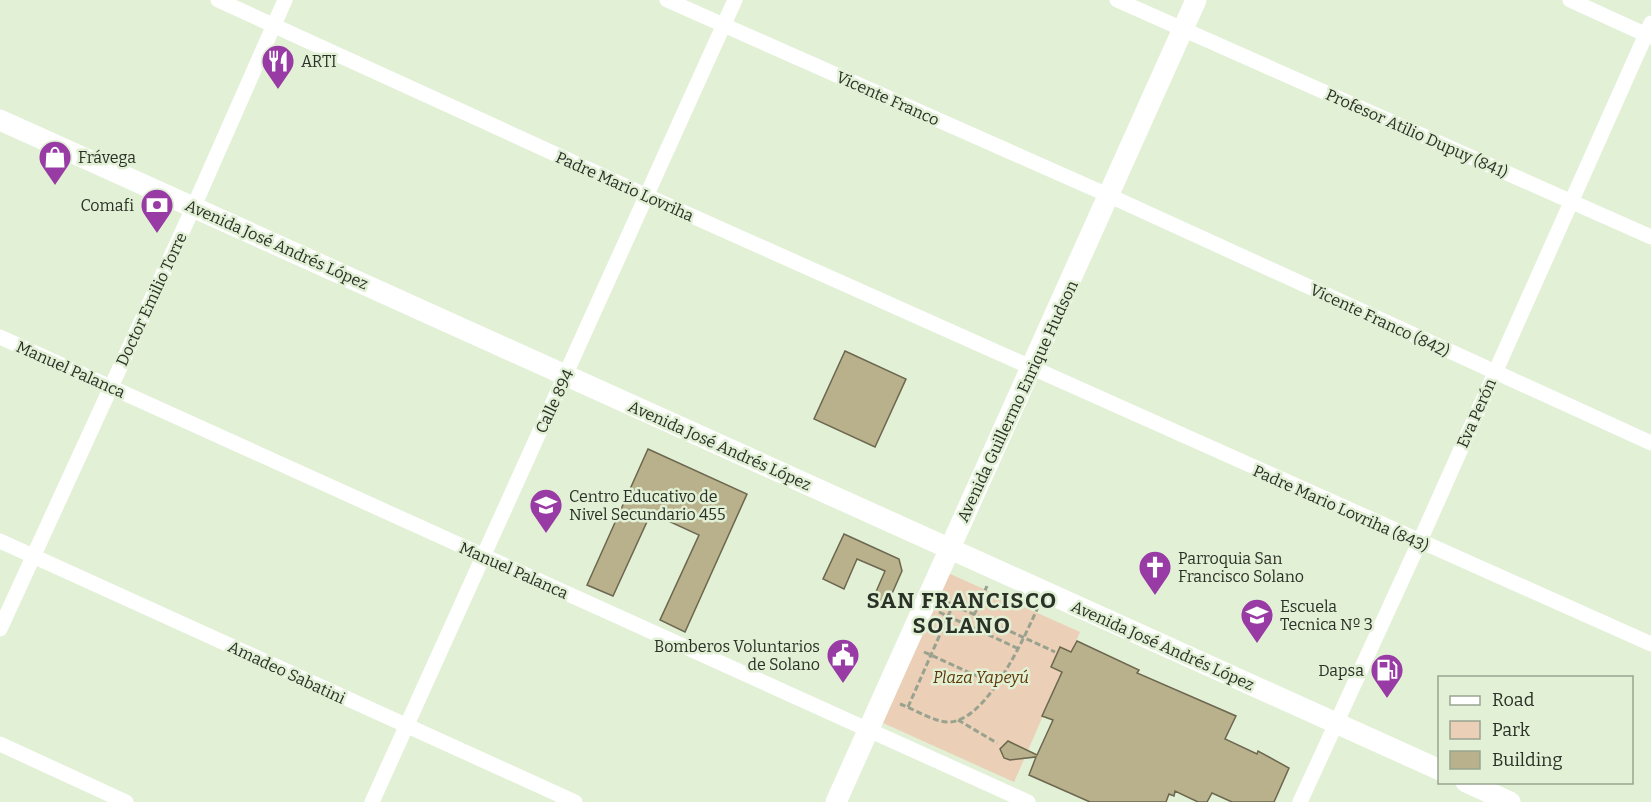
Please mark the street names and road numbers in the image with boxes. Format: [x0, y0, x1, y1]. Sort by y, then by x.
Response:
street label: Vicente Franco [833, 67, 942, 130]
street label: Profesor Atilio Dupuy (841) [1323, 85, 1511, 182]
street label: Padre Mario Lovriha [553, 147, 697, 226]
street label: Avenida José Andrés López [182, 195, 371, 294]
street label: Doctor Emilio Torre [112, 229, 191, 369]
street label: Avenida Guillermo Enrique Hudson [953, 278, 1082, 525]
street label: Vicente Franco (842) [1307, 280, 1453, 361]
street label: Manuel Palanca [13, 337, 128, 402]
street label: Calle 894 [531, 366, 578, 436]
street label: Eva Perón [1453, 376, 1500, 451]
street label: Avenida José Andrés López [625, 396, 814, 495]
street label: Padre Mario Lovriha (843) [1250, 461, 1432, 556]
street label: Manuel Palanca [456, 538, 571, 603]
street label: Avenida José Andrés López [1068, 596, 1257, 695]
street label: Amadeo Sabatini [225, 637, 349, 708]

